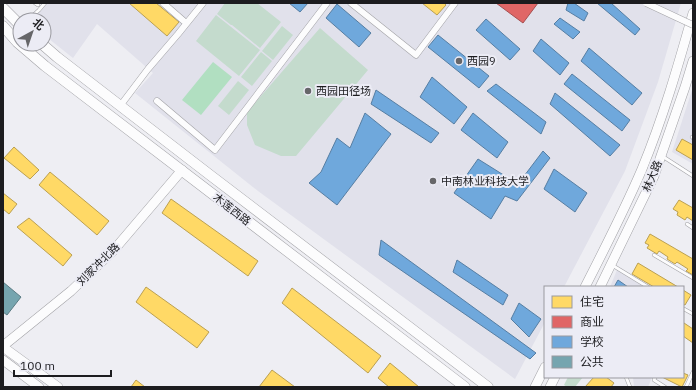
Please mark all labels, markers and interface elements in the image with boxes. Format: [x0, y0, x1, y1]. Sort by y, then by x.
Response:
north arrow [12, 12, 52, 52]
text: 北 [30, 15, 47, 33]
place label: 西园9 [467, 54, 496, 68]
marker: 西园9 [454, 56, 464, 66]
place label: 西园田径场 [316, 84, 371, 98]
marker: 西园田径场 [303, 86, 313, 96]
street label: 林大路 [639, 158, 665, 194]
place label: 中南林业科技大学 [441, 174, 529, 188]
marker: 中南林业科技大学 [428, 176, 438, 186]
street label: 木莲西路 [210, 190, 254, 228]
street label: 刘家冲北路 [74, 240, 122, 288]
legend [544, 286, 684, 378]
text: 住宅 [580, 294, 604, 309]
text: 商业 [580, 314, 604, 329]
text: 学校 [580, 334, 604, 349]
scale bar [14, 352, 111, 378]
text: 公共 [580, 354, 604, 369]
text: 100 m [20, 358, 55, 373]

